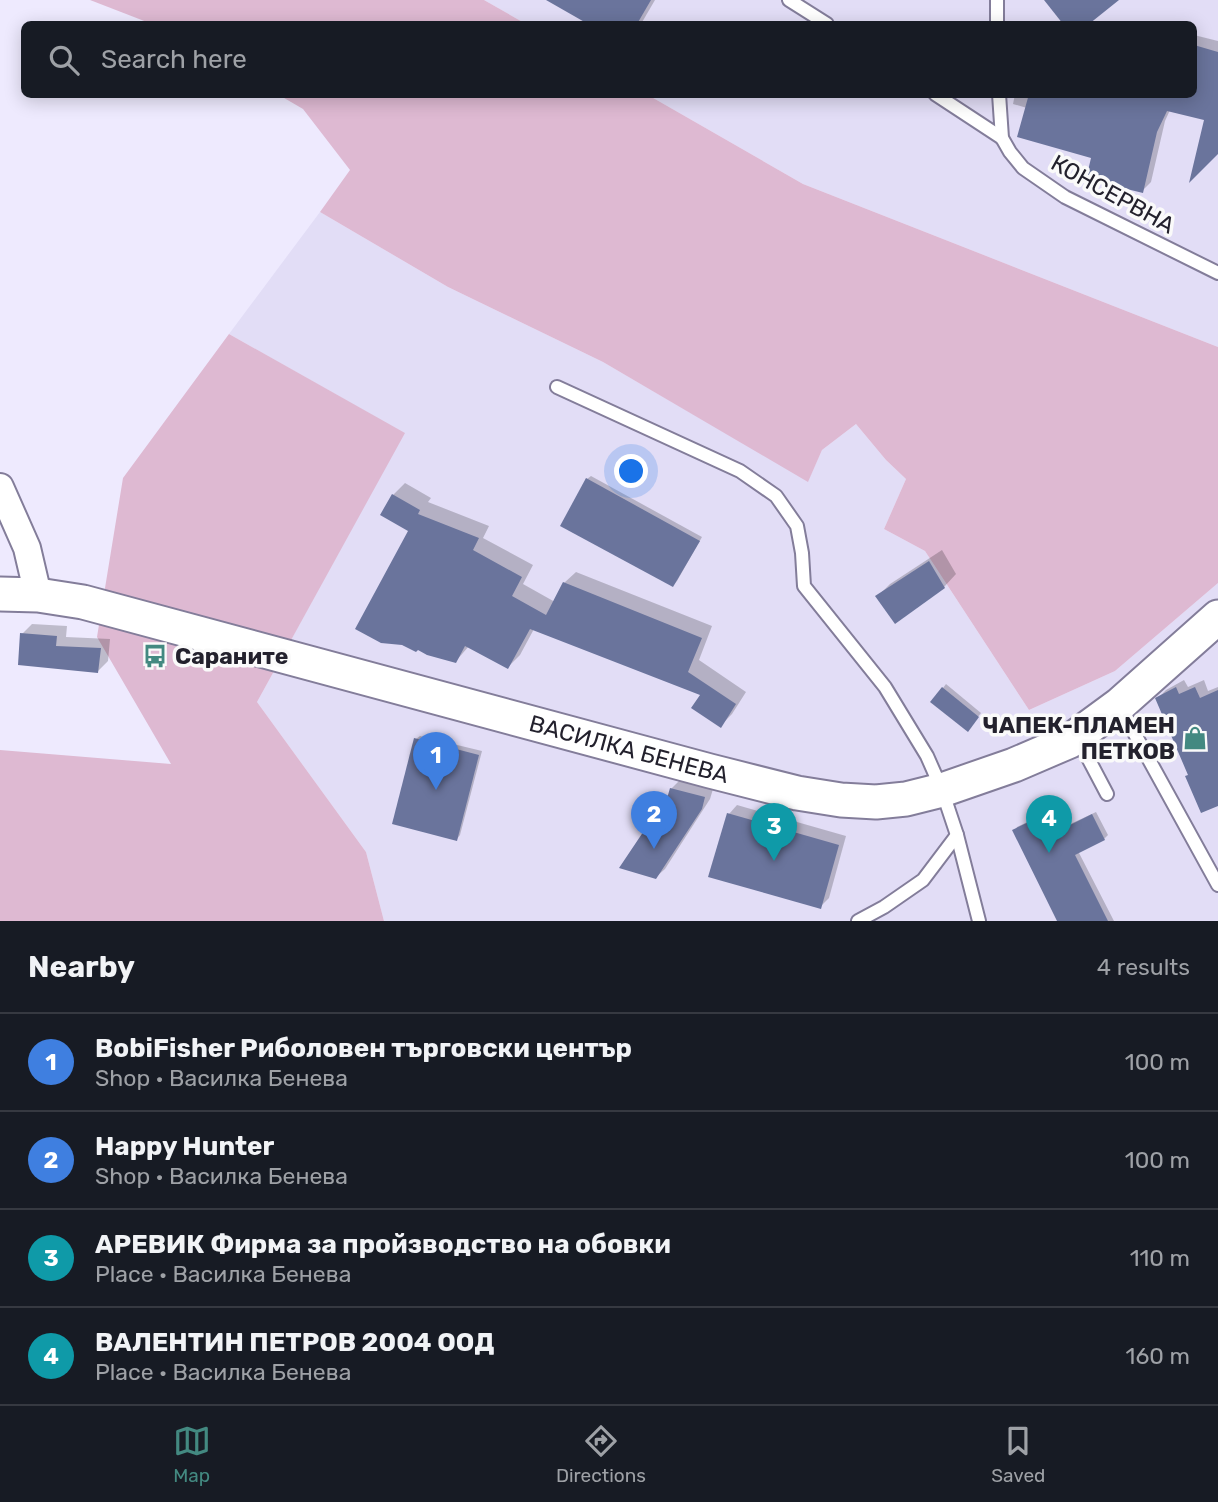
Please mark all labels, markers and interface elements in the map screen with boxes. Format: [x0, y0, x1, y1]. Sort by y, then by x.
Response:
search box [21, 21, 1197, 98]
icon: search [45, 41, 83, 79]
text: Search here [101, 44, 247, 75]
street label: КОНСЕРВНА [1046, 149, 1180, 239]
your location [614, 454, 648, 488]
bus stop icon: Сараните [141, 642, 169, 670]
place label: Сараните [175, 642, 288, 670]
street label: ВАСИЛКА БЕНЕВА [526, 709, 731, 789]
place label: ЧАПЕК-ПЛАМЕН ПЕТКОВ [983, 711, 1175, 765]
shop icon: ЧАПЕК-ПЛАМЕН ПЕТКОВ [1181, 724, 1209, 752]
pin: 1 [413, 732, 459, 790]
pin: 2 [631, 791, 677, 849]
pin: 4 [1026, 795, 1072, 853]
pin: 3 [751, 803, 797, 861]
text: Nearby [28, 949, 135, 985]
text: 4 results [1097, 953, 1190, 981]
text: BobiFisher Риболовен търговски център [95, 1033, 632, 1064]
text: 1 [45, 1048, 57, 1076]
text: 100 m [1125, 1048, 1190, 1076]
text: Shop · Василка Бенева [95, 1064, 348, 1092]
text: Happy Hunter [95, 1131, 274, 1162]
text: 2 [44, 1146, 58, 1174]
text: 100 m [1125, 1146, 1190, 1174]
text: Shop · Василка Бенева [95, 1162, 348, 1190]
text: АРЕВИК Фирма за пройзводство на обовки [95, 1229, 671, 1260]
text: 3 [43, 1244, 59, 1272]
text: 110 m [1130, 1244, 1190, 1272]
text: Place · Василка Бенева [95, 1260, 351, 1288]
text: ВАЛЕНТИН ПЕТРОВ 2004 ООД [95, 1327, 495, 1358]
text: 4 [43, 1342, 59, 1370]
text: 160 m [1126, 1342, 1190, 1370]
text: Place · Василка Бенева [95, 1358, 351, 1386]
tab: Map [173, 1422, 211, 1487]
tab: Directions [556, 1422, 646, 1487]
tab: Saved [991, 1422, 1045, 1487]

